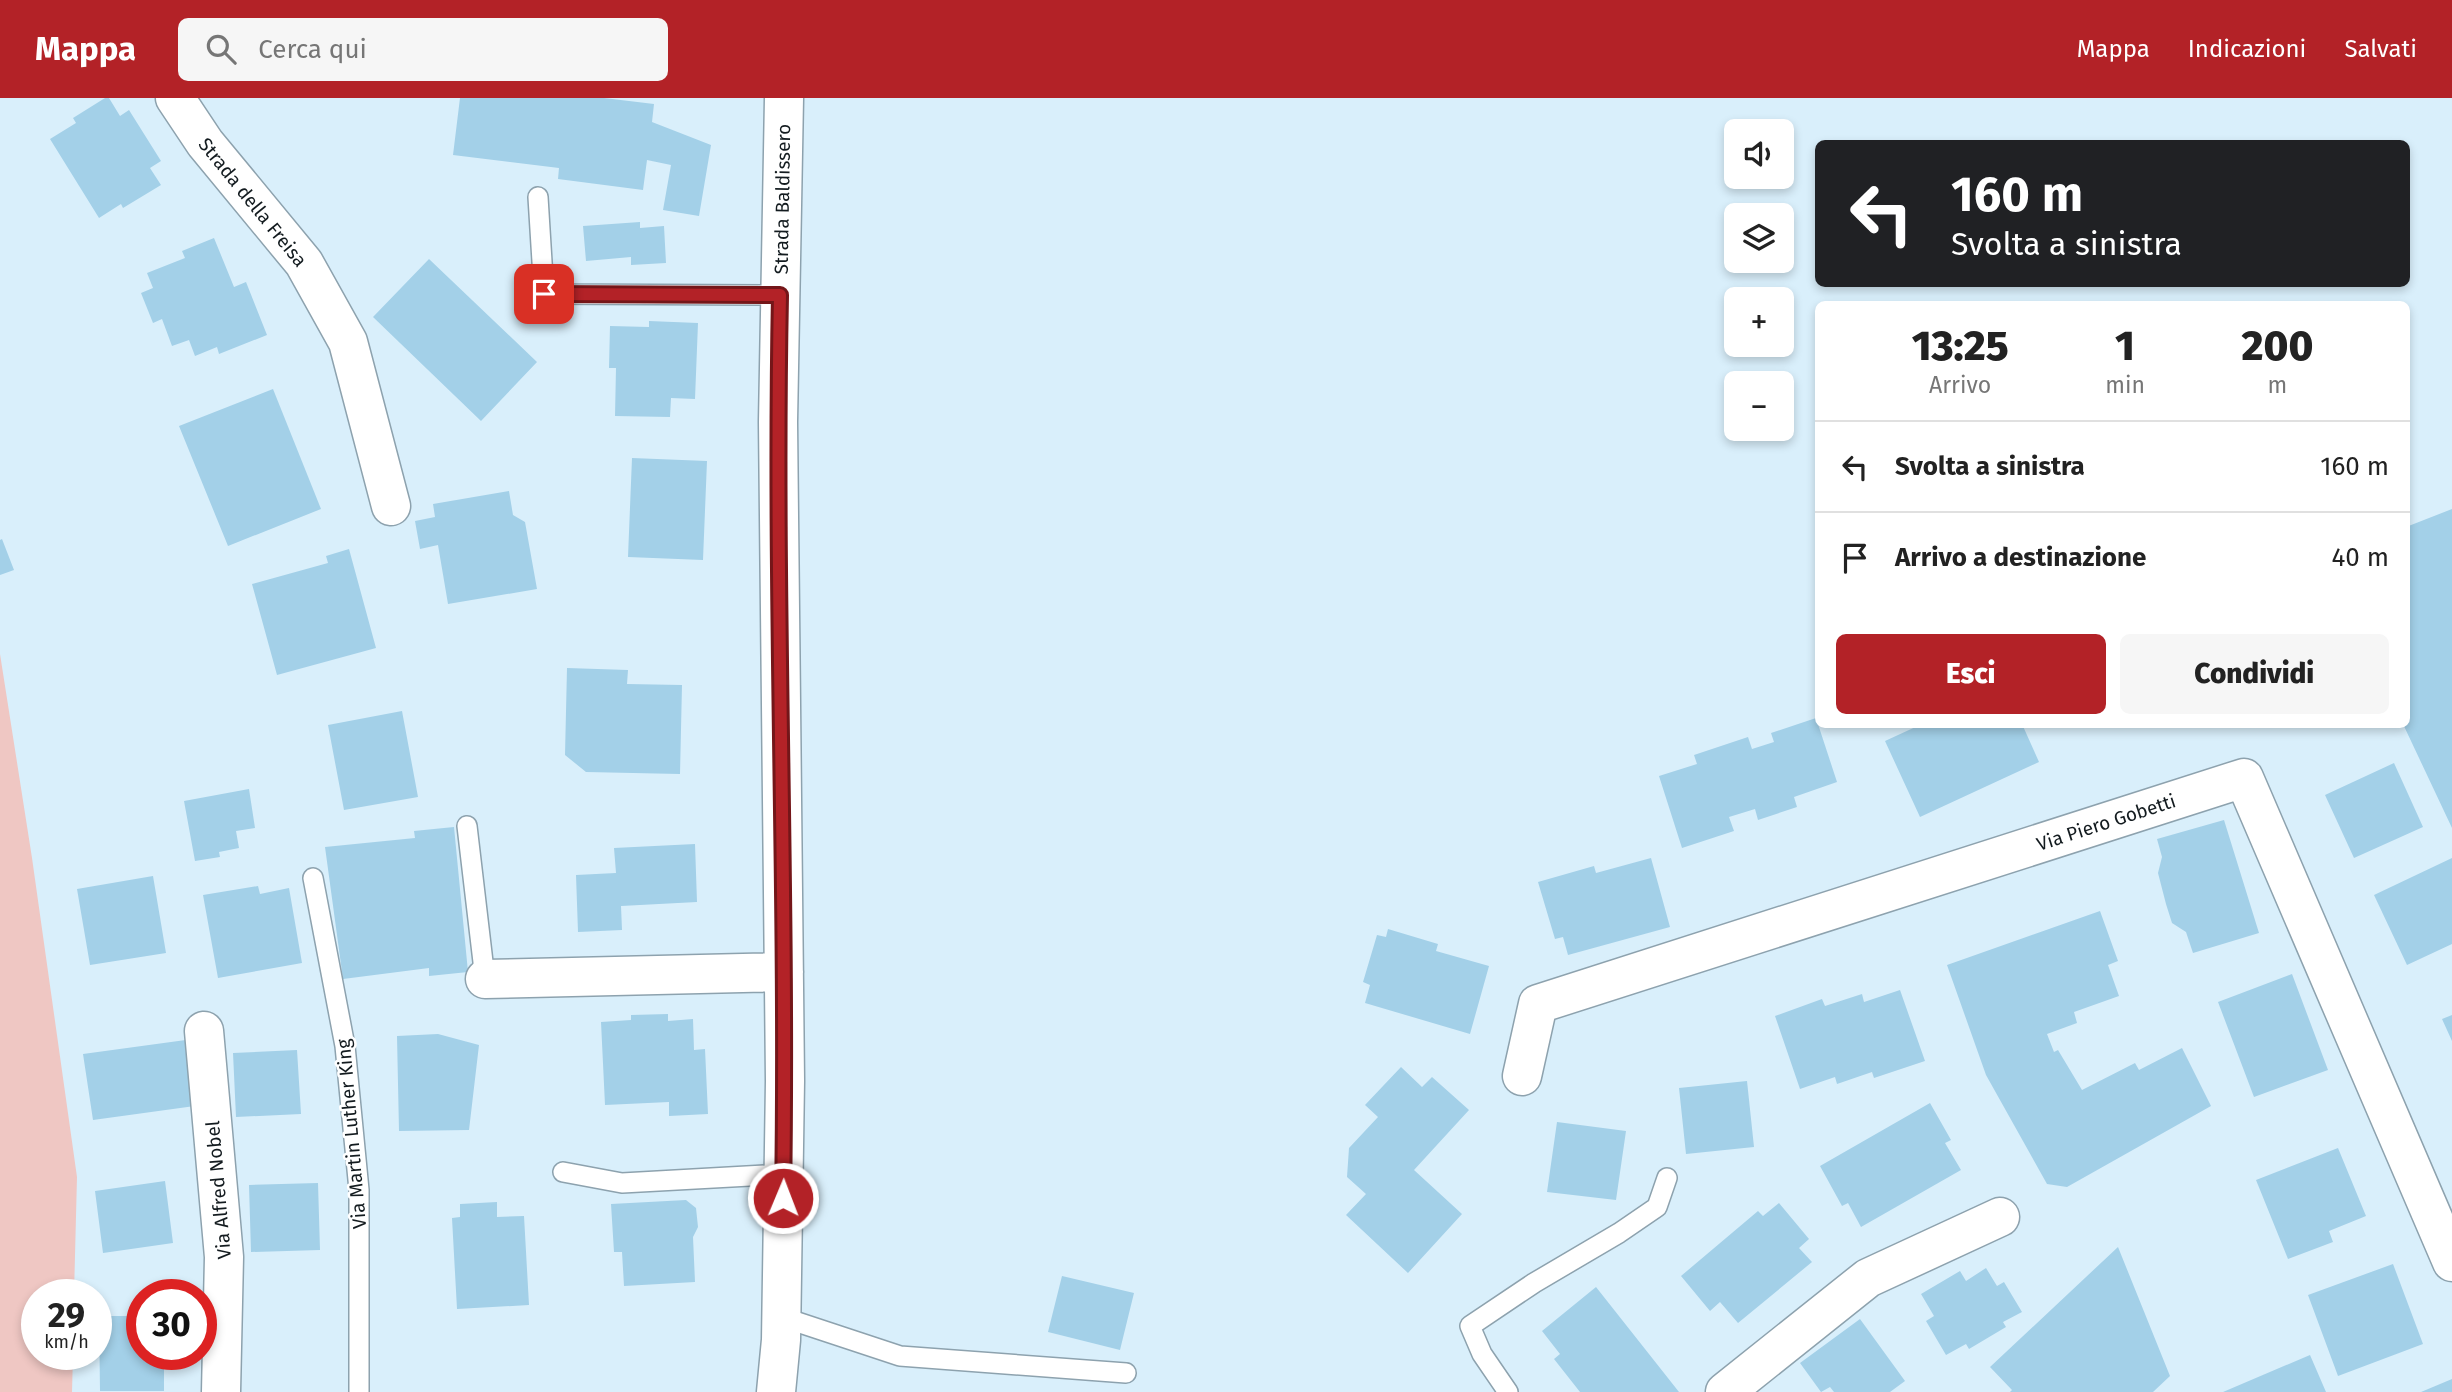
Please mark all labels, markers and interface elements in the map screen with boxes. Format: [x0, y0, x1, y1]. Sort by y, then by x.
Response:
search box [178, 18, 668, 81]
text: Mappa [35, 29, 136, 69]
icon: search [202, 30, 240, 68]
text: Cerca qui [258, 34, 367, 65]
text: Mappa [2077, 35, 2150, 63]
text: Indicazioni [2188, 35, 2306, 63]
text: Salvati [2344, 35, 2417, 63]
map controls [1724, 119, 1794, 441]
button: sound [1724, 119, 1794, 189]
street label: Strada Baldissero [770, 124, 795, 275]
street label: Strada della Freisa [194, 133, 312, 271]
text: 160 m [1951, 165, 2083, 224]
icon: left [1836, 168, 1927, 259]
button: layers [1724, 203, 1794, 273]
text: Svolta a sinistra [1951, 225, 2182, 263]
pin [514, 264, 574, 324]
icon: arrive [525, 275, 563, 313]
button: + [1724, 287, 1794, 357]
text: 13:25 [1912, 321, 2009, 371]
text: 1 [2115, 321, 2135, 371]
text: 200 [2242, 321, 2313, 371]
button: − [1724, 371, 1794, 441]
text: Arrivo [1929, 371, 1991, 399]
text: min [2105, 371, 2145, 399]
text: m [2268, 371, 2287, 399]
icon: left [1836, 448, 1874, 486]
text: Svolta a sinistra [1895, 451, 2085, 482]
text: 160 m [2320, 451, 2389, 482]
icon: arrive [1836, 539, 1874, 577]
text: Arrivo a destinazione [1895, 542, 2146, 573]
text: 40 m [2331, 542, 2389, 573]
button: Esci [1836, 634, 2106, 714]
button: Condividi [2120, 634, 2389, 714]
street label: Via Piero Gobetti [2034, 789, 2179, 856]
street label: Via Martin Luther King [332, 1038, 371, 1230]
street label: Via Alfred Nobel [201, 1119, 236, 1260]
position arrow [746, 1161, 820, 1235]
speed limit sign: 30 [126, 1279, 217, 1370]
text: 29 [48, 1294, 85, 1336]
text: km/h [44, 1331, 89, 1353]

